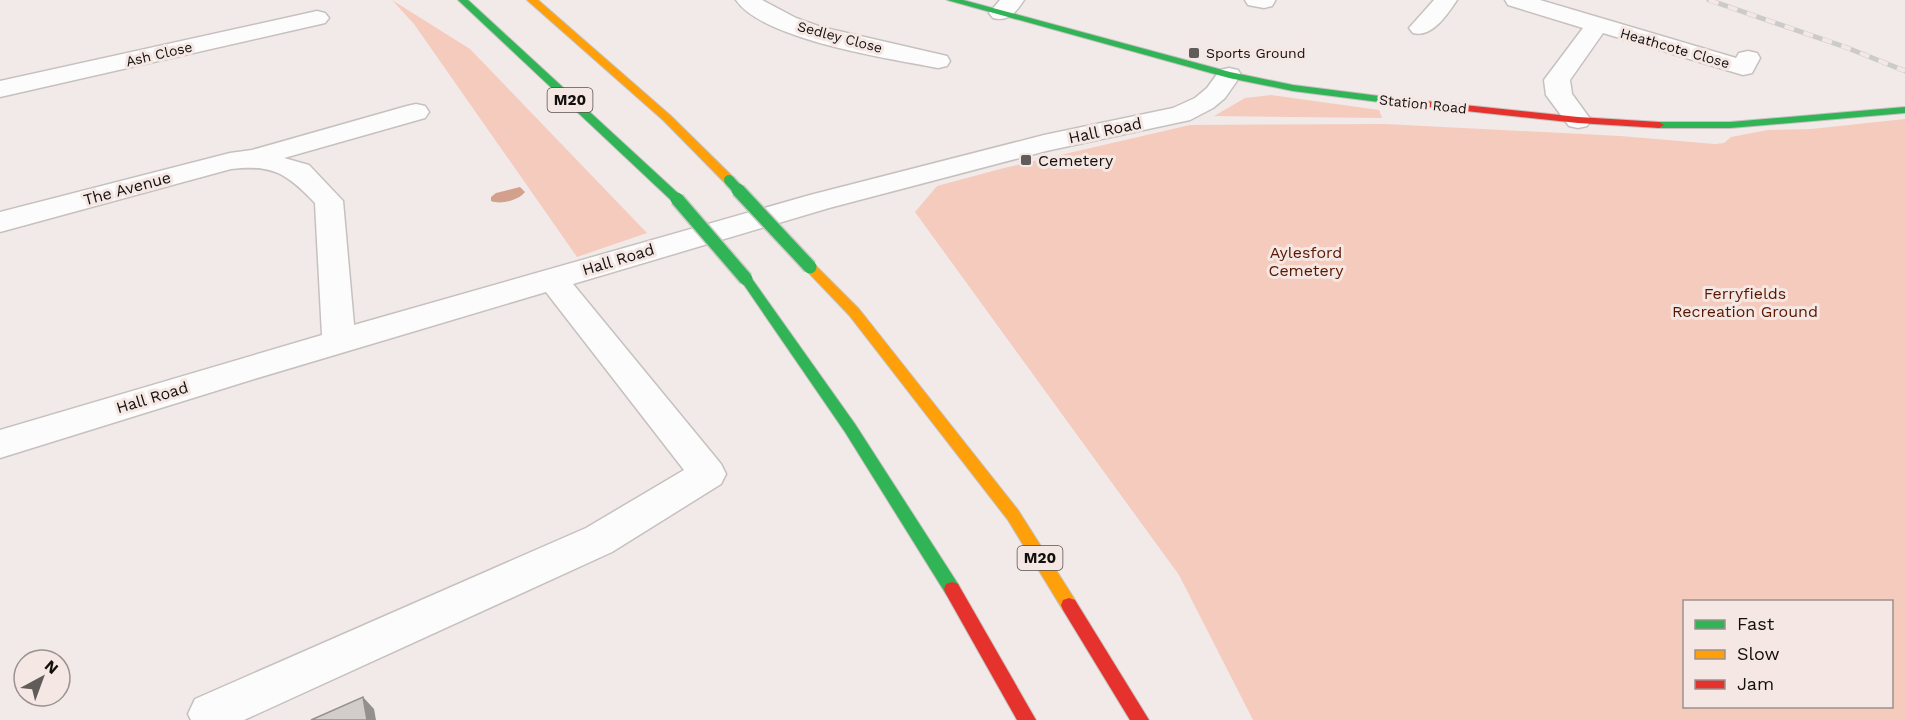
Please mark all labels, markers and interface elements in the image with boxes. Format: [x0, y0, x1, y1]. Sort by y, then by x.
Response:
street label: Sedley Close [796, 18, 884, 56]
street label: Heathcote Close [1618, 25, 1732, 71]
street label: Ash Close [124, 39, 194, 69]
place label: Sports Ground [1206, 45, 1306, 61]
marker: Sports Ground [1187, 46, 1201, 60]
road number: M20 [548, 88, 592, 112]
street label: Station Road [1378, 91, 1468, 117]
street label: Hall Road [1067, 113, 1143, 148]
place label: Cemetery [1038, 151, 1114, 170]
marker: Cemetery [1019, 153, 1033, 167]
street label: The Avenue [81, 168, 173, 209]
street label: Hall Road [580, 240, 657, 279]
park label: Aylesford Cemetery [1268, 243, 1344, 280]
park label: Ferryfields Recreation Ground [1672, 284, 1818, 321]
street label: Hall Road [114, 378, 191, 417]
road number: M20 [1018, 546, 1062, 570]
legend [1683, 600, 1893, 708]
text: Fast [1737, 613, 1775, 634]
text: Slow [1737, 643, 1780, 664]
north arrow [12, 648, 72, 708]
text: N [41, 656, 62, 678]
text: Jam [1737, 673, 1774, 694]

